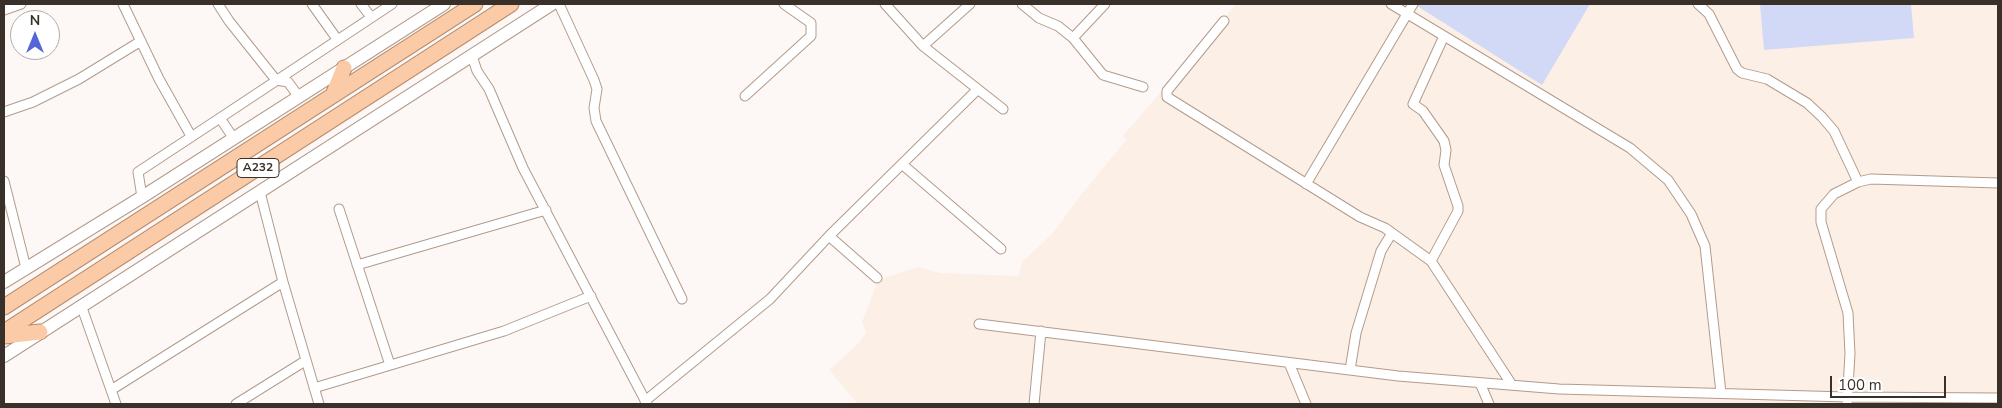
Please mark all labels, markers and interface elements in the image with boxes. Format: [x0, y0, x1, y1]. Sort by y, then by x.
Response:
north arrow [10, 10, 60, 60]
text: N [30, 11, 40, 30]
road number: A232 [237, 158, 279, 178]
scale bar [1832, 366, 1948, 398]
text: 100 m [1838, 375, 1882, 395]

